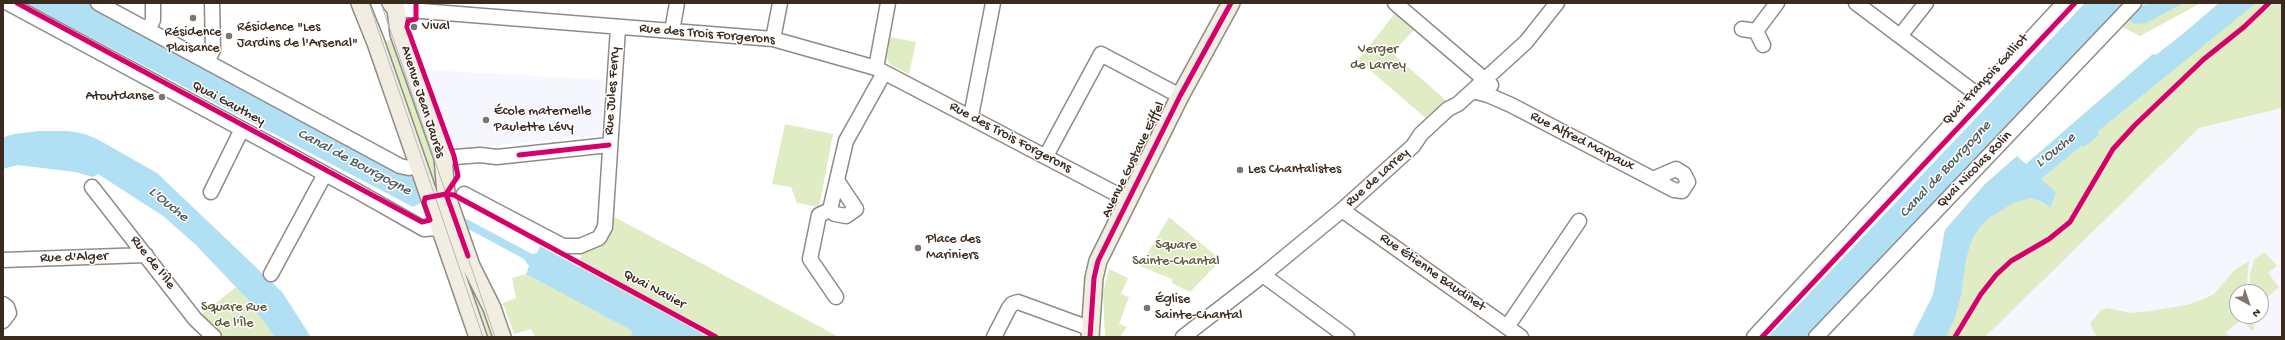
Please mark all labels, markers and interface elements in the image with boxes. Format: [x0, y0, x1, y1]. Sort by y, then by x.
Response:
marker: Résidence Plaisance [188, 13, 198, 23]
place label: Vival [422, 19, 450, 35]
place label: Résidence "Les Jardins de l'Arsenal" [237, 20, 358, 52]
street label: Rue des Trois Forgerons [638, 21, 776, 49]
marker: Vival [409, 22, 419, 32]
place label: Résidence Plaisance [165, 25, 221, 58]
marker: Résidence "Les Jardins de l'Arsenal" [224, 31, 234, 41]
street label: Quai François Galliot [1939, 31, 2033, 129]
park label: Verger de Larrey [1350, 42, 1406, 74]
street label: Avenue Jean Jaurès [396, 44, 448, 160]
street label: Rue Jules Ferry [602, 46, 624, 136]
street label: Quai Gauthey [188, 78, 268, 130]
place label: Atoutdanse [85, 89, 154, 105]
marker: Atoutdanse [157, 92, 167, 102]
street label: Rue des Trois Forgerons [946, 99, 1074, 177]
street label: Avenue Gustave Eiffel [1099, 99, 1169, 221]
place label: École maternelle Paulette Lévy [494, 104, 591, 136]
street label: Rue Alfred Marpaux [1527, 108, 1637, 176]
marker: École maternelle Paulette Lévy [481, 115, 491, 125]
water label: Canal de Bourgogne [1896, 118, 1996, 222]
water label: Canal de Bourgogne [294, 125, 414, 201]
street label: Quai Nicolas Rolin [1934, 128, 2016, 212]
water label: L'Ouche [2032, 129, 2080, 173]
street label: Rue de Larrey [1343, 145, 1413, 211]
place label: Les Chantalistes [1248, 162, 1341, 178]
marker: Les Chantalistes [1235, 165, 1245, 175]
water label: L'Ouche [144, 183, 192, 227]
street label: Rue Étienne Baudinet [1376, 230, 1488, 316]
place label: Place des Mariniers [926, 232, 980, 264]
street label: Rue de l'Île [126, 233, 178, 293]
park label: Square Sainte-Chantal [1132, 238, 1220, 270]
marker: Place des Mariniers [913, 243, 923, 253]
street label: Rue d'Alger [40, 248, 108, 268]
street label: Quai Navier [620, 267, 688, 313]
north arrow [2229, 284, 2269, 324]
place label: Église Sainte-Chantal [1155, 292, 1242, 324]
park label: Square Rue de l'Île [201, 300, 267, 332]
marker: Église Sainte-Chantal [1142, 303, 1152, 313]
text: N [2249, 306, 2263, 319]

